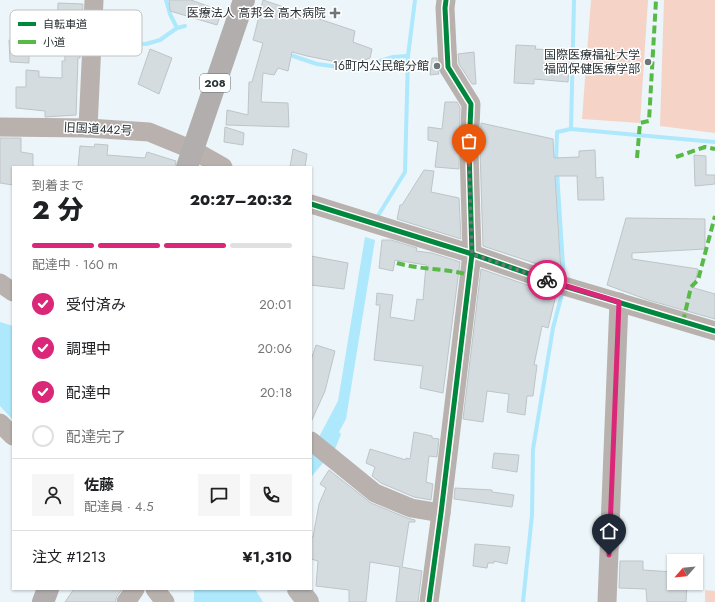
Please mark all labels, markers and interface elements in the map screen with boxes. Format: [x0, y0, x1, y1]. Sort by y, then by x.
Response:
place label: 医療法人 高邦会 高木病院 [187, 4, 326, 22]
marker: 医療法人 高邦会 高木病院 [329, 7, 341, 19]
legend [10, 10, 142, 56]
text: 自転車道 [43, 16, 87, 32]
text: 小道 [43, 34, 65, 50]
place label: 国際医療福祉大学 福岡保健医療学部 [544, 46, 640, 78]
place label: 16町内公民館分館 [333, 57, 429, 75]
marker: 国際医療福祉大学 福岡保健医療学部 [643, 57, 653, 67]
marker: 16町内公民館分館 [432, 61, 442, 71]
road number: 208 [200, 74, 230, 92]
street label: 旧国道442号 [63, 118, 133, 140]
pin [452, 124, 486, 165]
icon: bag [458, 130, 480, 152]
text: 到着まで [32, 176, 84, 195]
text: 20:27–20:32 [190, 189, 292, 211]
text: 2 分 [32, 191, 84, 229]
text: 配達中 · 160 m [32, 255, 118, 274]
courier [527, 260, 567, 300]
icon: bike [536, 269, 558, 291]
icon: check [32, 293, 54, 315]
text: 受付済み [66, 294, 126, 316]
text: 20:01 [259, 295, 292, 314]
icon: check [32, 337, 54, 359]
text: 調理中 [66, 338, 111, 360]
text: 20:06 [258, 339, 292, 358]
icon: check [32, 381, 54, 403]
text: 配達中 [66, 382, 111, 404]
text: 20:18 [260, 383, 292, 402]
text: 配達完了 [66, 426, 126, 448]
button: person [32, 474, 74, 516]
text: 佐藤 [84, 474, 114, 496]
button: chat [198, 474, 240, 516]
button: phone [250, 474, 292, 516]
text: 配達員 · 4.5 [84, 497, 154, 516]
pin [592, 514, 626, 555]
icon: home [598, 520, 620, 542]
text: 注文 #1213 [32, 546, 106, 568]
text: ¥1,310 [243, 546, 292, 568]
north arrow [667, 554, 703, 590]
map controls [667, 554, 703, 590]

